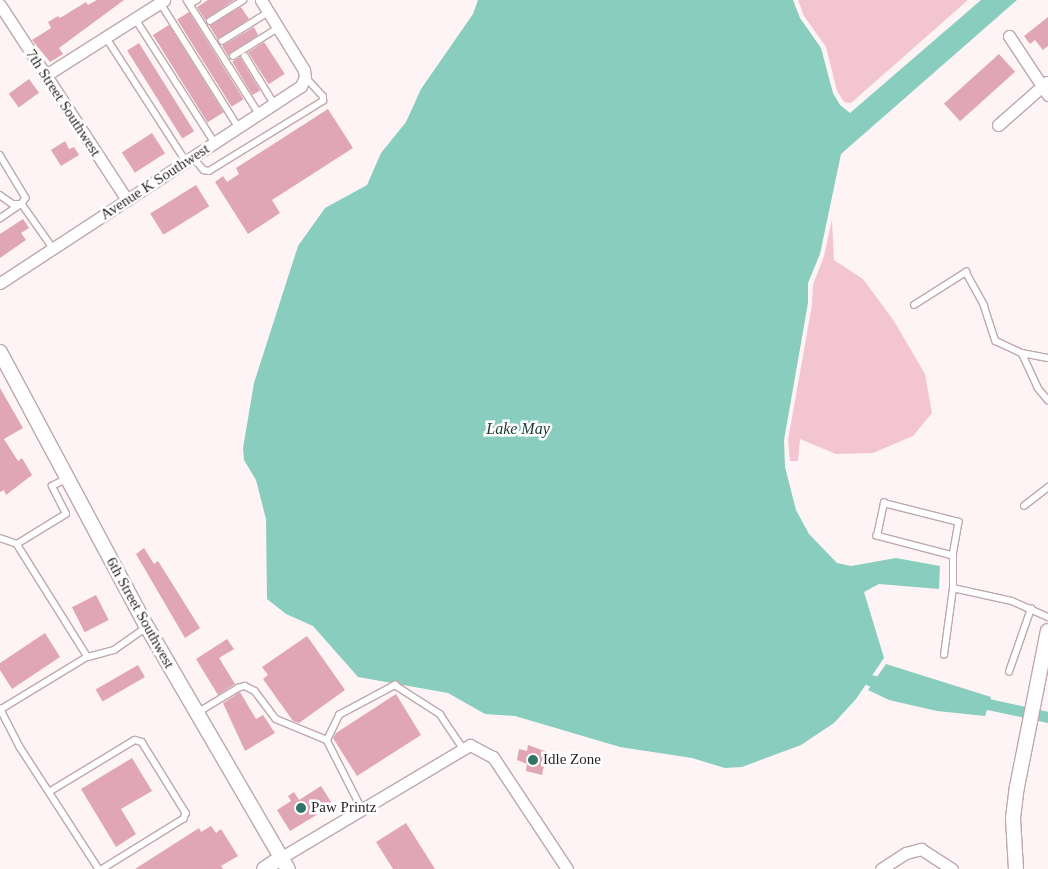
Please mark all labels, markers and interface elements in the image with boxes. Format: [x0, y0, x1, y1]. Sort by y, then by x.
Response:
street label: 7th Street Southwest [22, 46, 104, 160]
street label: Avenue K Southwest [97, 140, 213, 224]
water label: Lake May [486, 419, 550, 439]
street label: 6th Street Southwest [102, 554, 178, 672]
place label: Idle Zone [543, 751, 601, 769]
marker: Idle Zone [527, 754, 539, 766]
place label: Paw Printz [311, 799, 376, 817]
marker: Paw Printz [295, 802, 307, 814]

